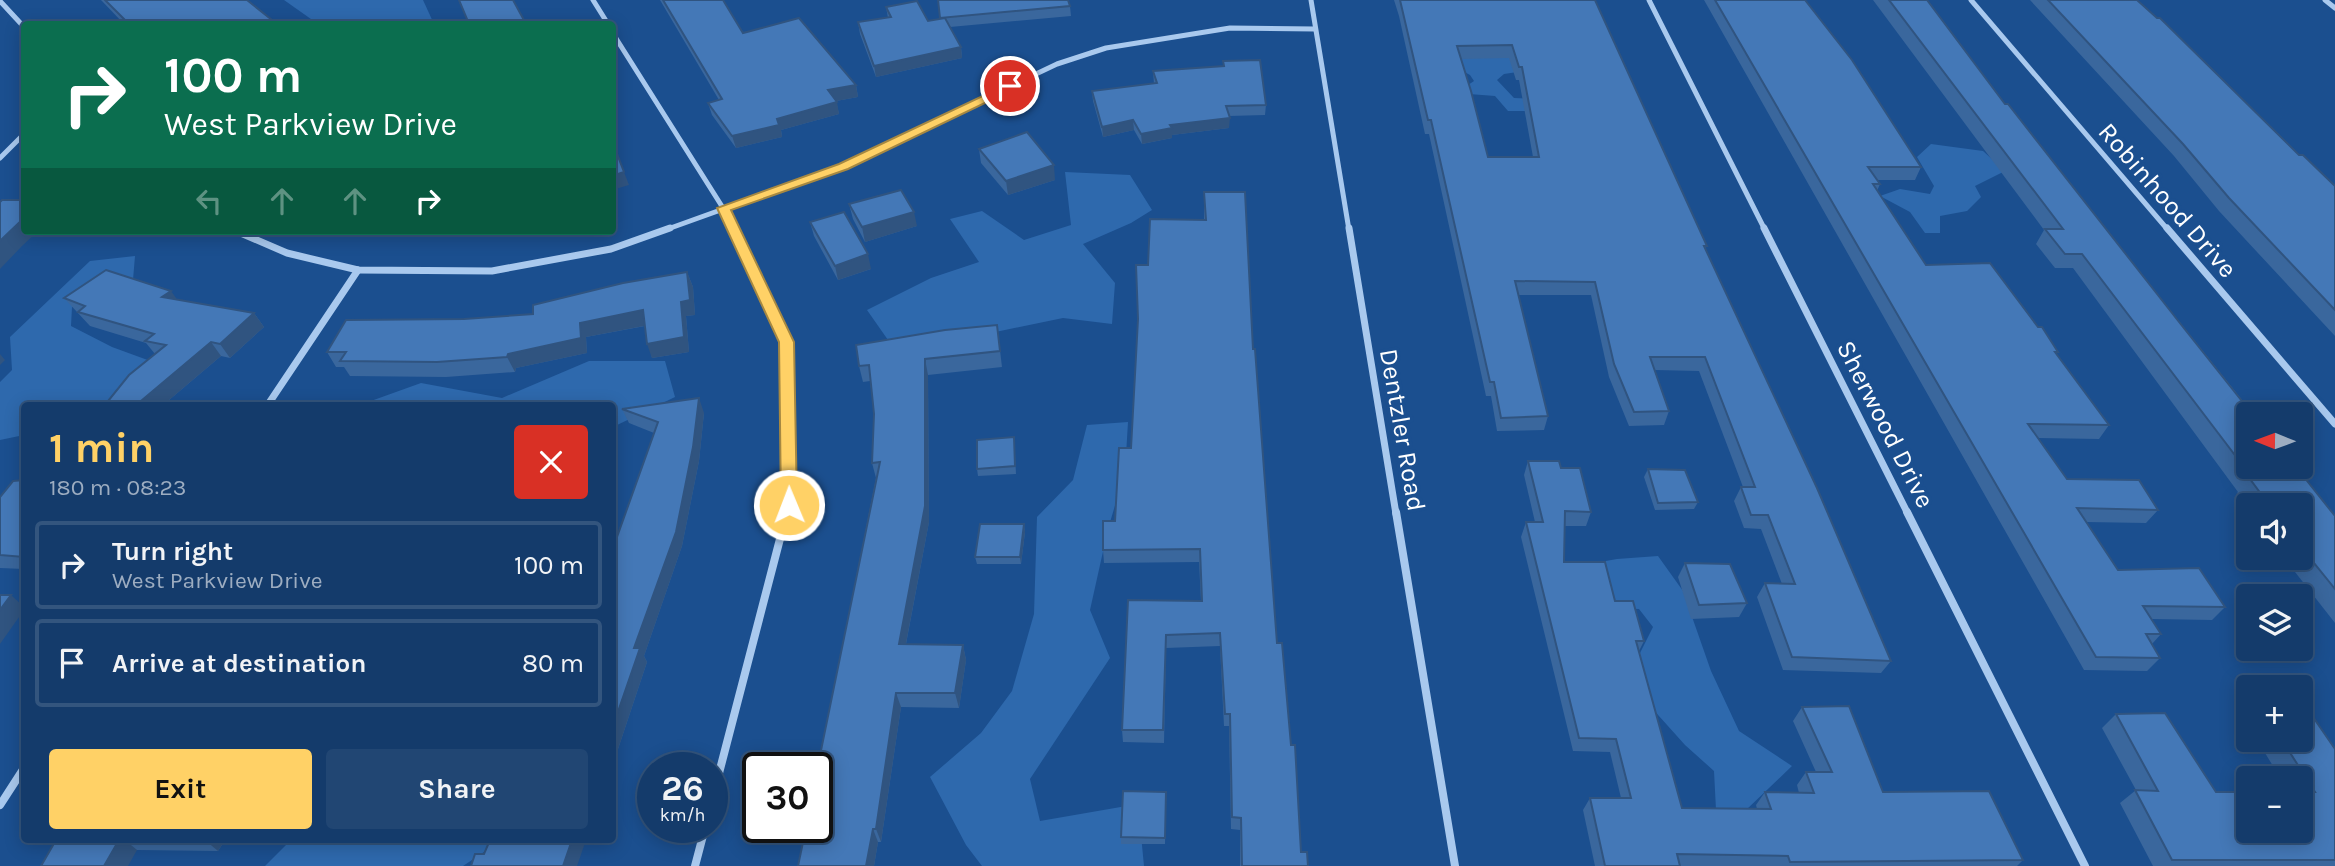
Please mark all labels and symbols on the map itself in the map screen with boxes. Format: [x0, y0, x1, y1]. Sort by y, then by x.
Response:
pin [980, 56, 1040, 116]
street label: Robinhood Drive [2092, 116, 2243, 284]
street label: Sherwood Drive [1830, 335, 1941, 513]
street label: Dentzler Road [1373, 346, 1432, 514]
north arrow [2236, 402, 2314, 480]
position arrow [752, 468, 826, 542]
speed limit sign: 30 [742, 752, 833, 843]

